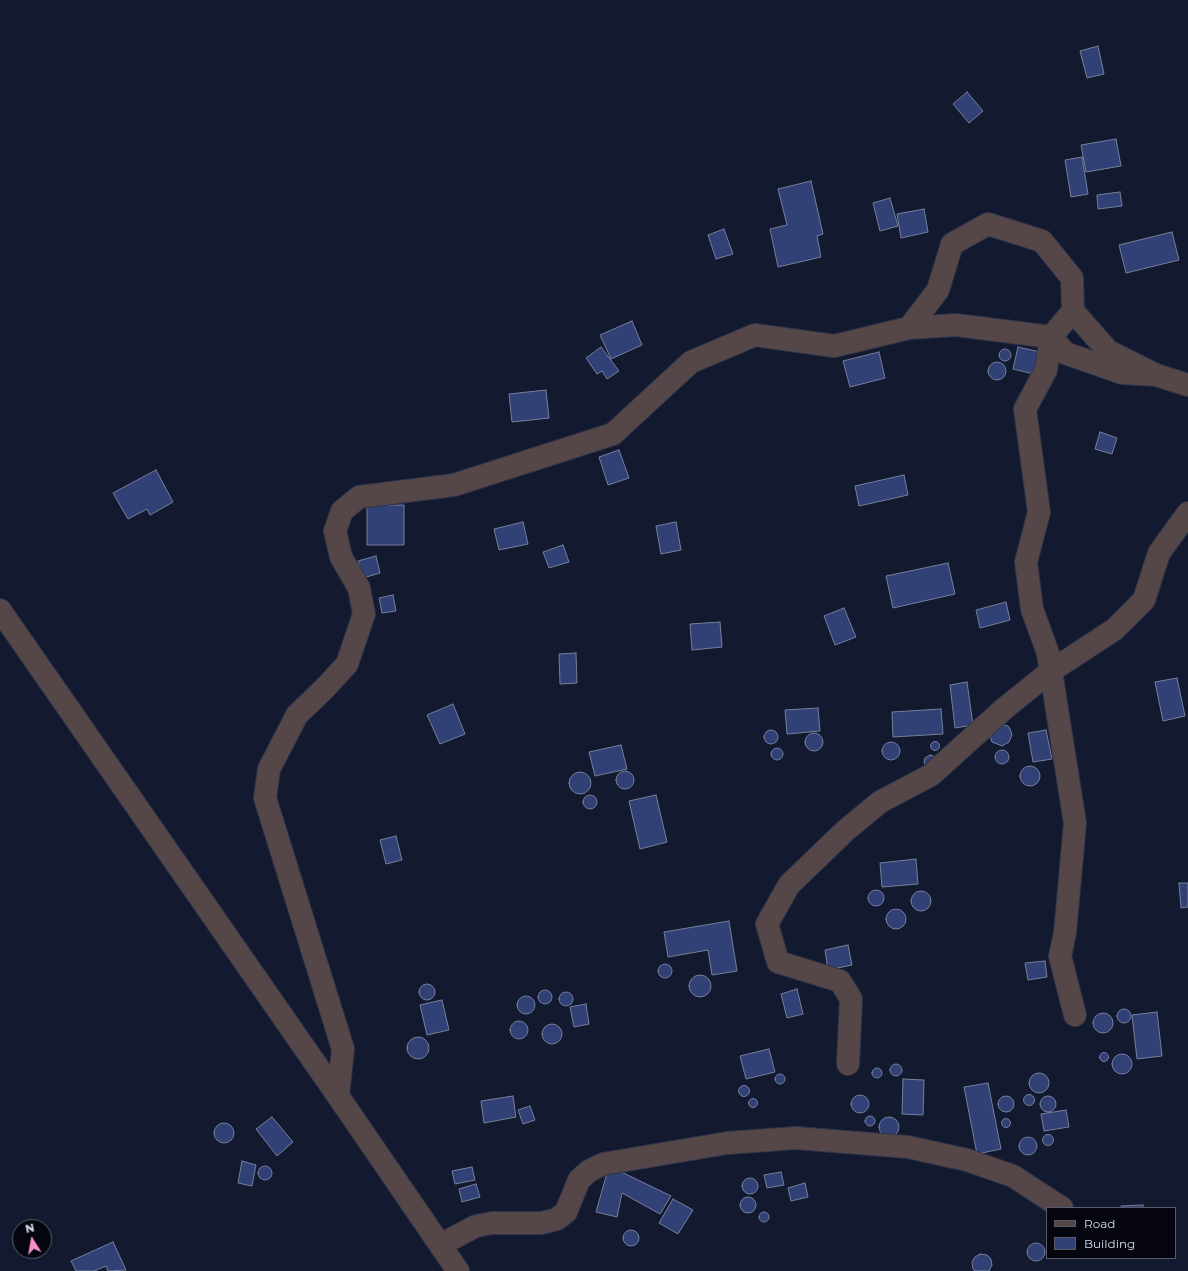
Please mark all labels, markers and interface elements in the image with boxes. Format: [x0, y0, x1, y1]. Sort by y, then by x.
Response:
legend [1046, 1207, 1176, 1259]
text: Road [1084, 1216, 1115, 1231]
north arrow [12, 1219, 52, 1259]
text: N [24, 1220, 36, 1236]
text: Building [1084, 1236, 1135, 1251]

